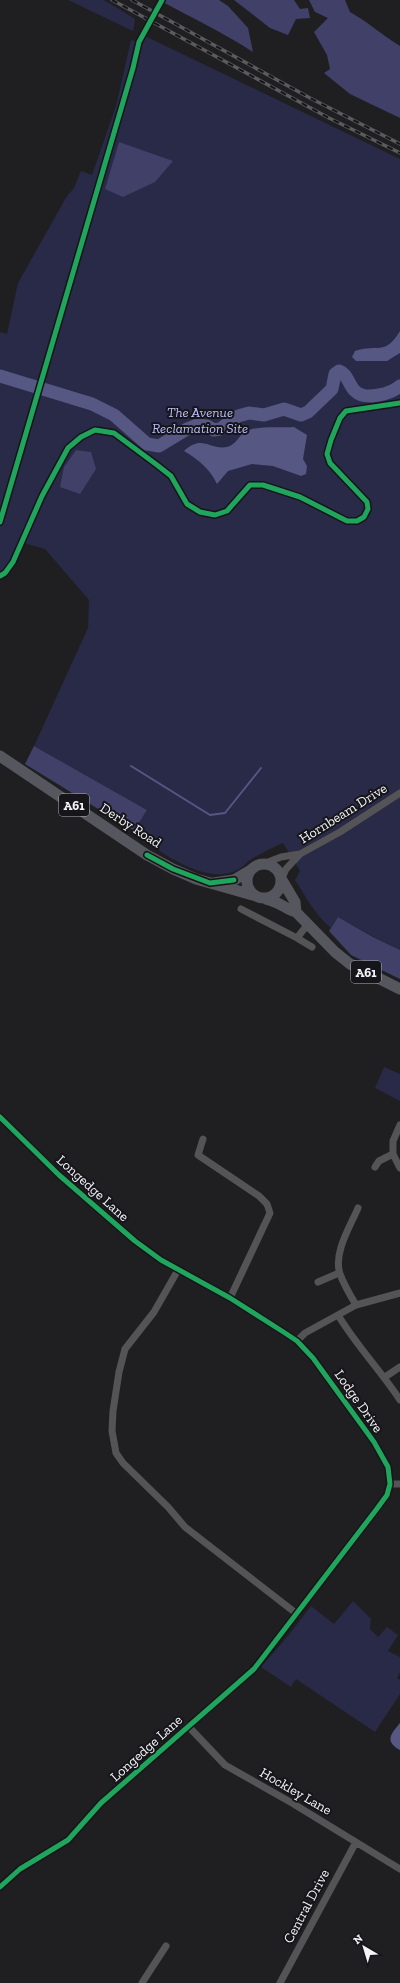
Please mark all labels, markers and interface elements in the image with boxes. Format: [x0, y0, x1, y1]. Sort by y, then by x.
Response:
park label: The Avenue Reclamation Site [152, 404, 248, 437]
street label: Hornbeam Drive [296, 779, 391, 847]
road number: A61 [59, 794, 89, 816]
street label: Derby Road [97, 799, 165, 852]
road number: A61 [351, 961, 381, 983]
street label: Longedge Lane [53, 1152, 133, 1225]
street label: Lodge Drive [331, 1367, 387, 1436]
street label: Longedge Lane [107, 1711, 186, 1785]
street label: Hockley Lane [257, 1764, 335, 1819]
street label: Central Drive [280, 1866, 333, 1946]
north arrow [344, 1927, 384, 1967]
text: N [351, 1931, 366, 1947]

